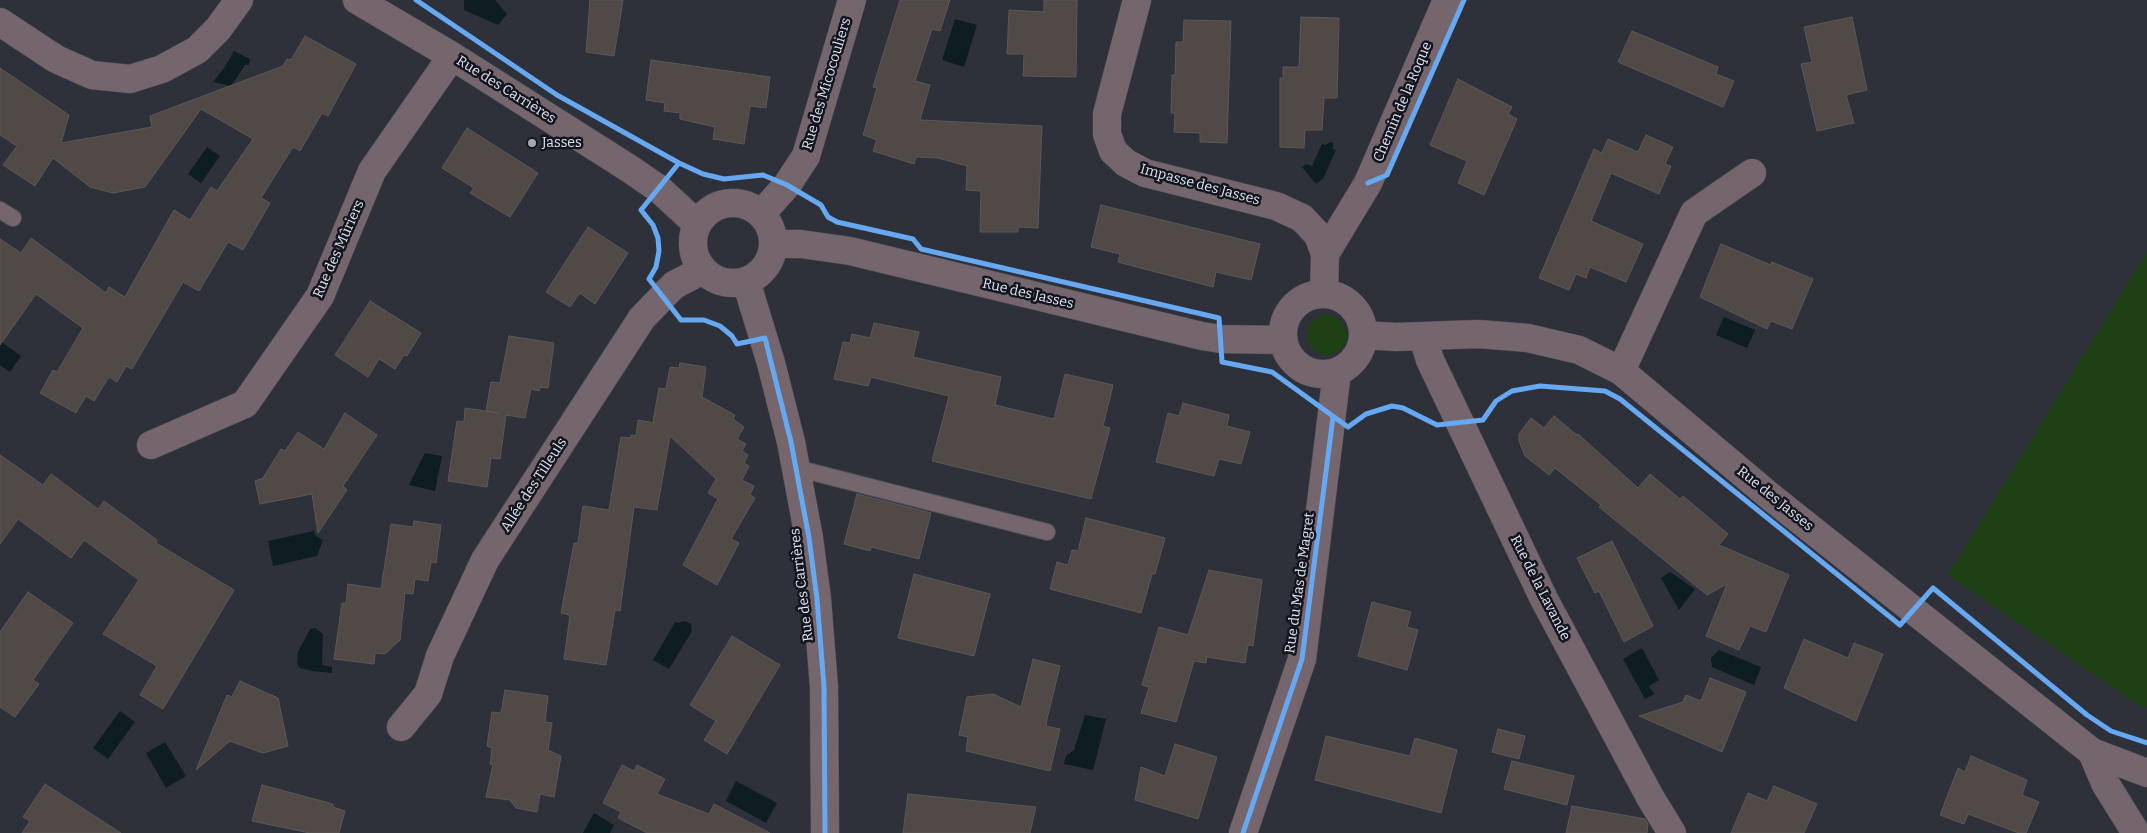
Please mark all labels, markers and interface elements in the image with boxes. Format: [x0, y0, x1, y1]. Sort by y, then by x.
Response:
street label: Rue des Micocouliers [799, 16, 855, 152]
street label: Chemin de la Roque [1370, 40, 1436, 164]
street label: Rue des Carrières [453, 53, 559, 127]
place label: Jasses [542, 135, 582, 151]
marker: Jasses [526, 137, 538, 149]
street label: Impasse des Jasses [1138, 161, 1262, 209]
street label: Rue des Mûriers [310, 198, 368, 300]
street label: Rue des Jasses [981, 275, 1075, 313]
street label: Allée des Tilleuls [497, 435, 571, 535]
street label: Rue des Jasses [1733, 463, 1817, 535]
street label: Rue du Mas de Magret [1282, 511, 1318, 655]
street label: Rue des Carrières [787, 527, 817, 643]
street label: Rue de la Lavande [1506, 533, 1574, 643]

